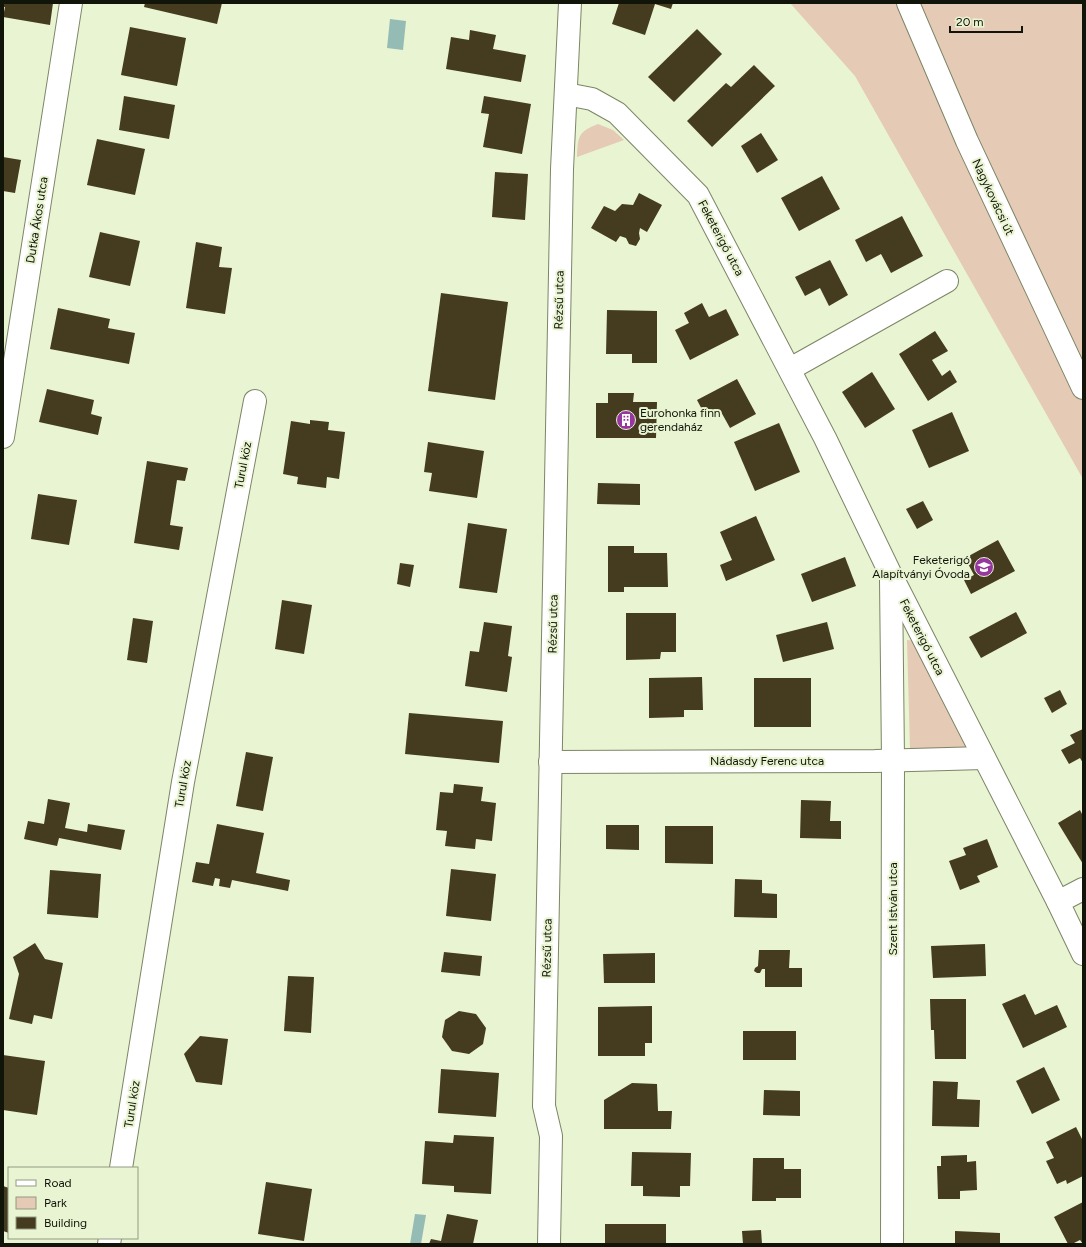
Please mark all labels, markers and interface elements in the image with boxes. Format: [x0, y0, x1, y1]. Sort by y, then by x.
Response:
scale bar [950, 8, 1022, 34]
text: 20 m [956, 15, 984, 29]
street label: Nagykovácsi út [969, 157, 1017, 238]
street label: Dutka Ákos utca [23, 176, 51, 264]
street label: Feketerigó utca [695, 198, 747, 278]
street label: Rézsű utca [551, 270, 567, 330]
place label: Eurohonka finn gerendaház [640, 406, 721, 434]
building icon: Eurohonka finn gerendaház [615, 409, 637, 431]
street label: Turul köz [232, 440, 254, 490]
place label: Feketerigó Alapítványi Óvoda [872, 553, 970, 581]
school or university icon: Feketerigó Alapítványi Óvoda [973, 556, 995, 578]
street label: Rézsű utca [545, 594, 561, 654]
street label: Feketerigó utca [897, 596, 947, 678]
street label: Nádasdy Ferenc utca [710, 754, 824, 768]
street label: Turul köz [172, 759, 194, 809]
street label: Szent István utca [886, 862, 900, 956]
street label: Rézsű utca [539, 918, 555, 978]
street label: Turul köz [121, 1079, 143, 1129]
legend [8, 1167, 138, 1239]
text: Road [44, 1176, 72, 1190]
text: Park [44, 1196, 67, 1210]
text: Building [44, 1216, 87, 1230]

